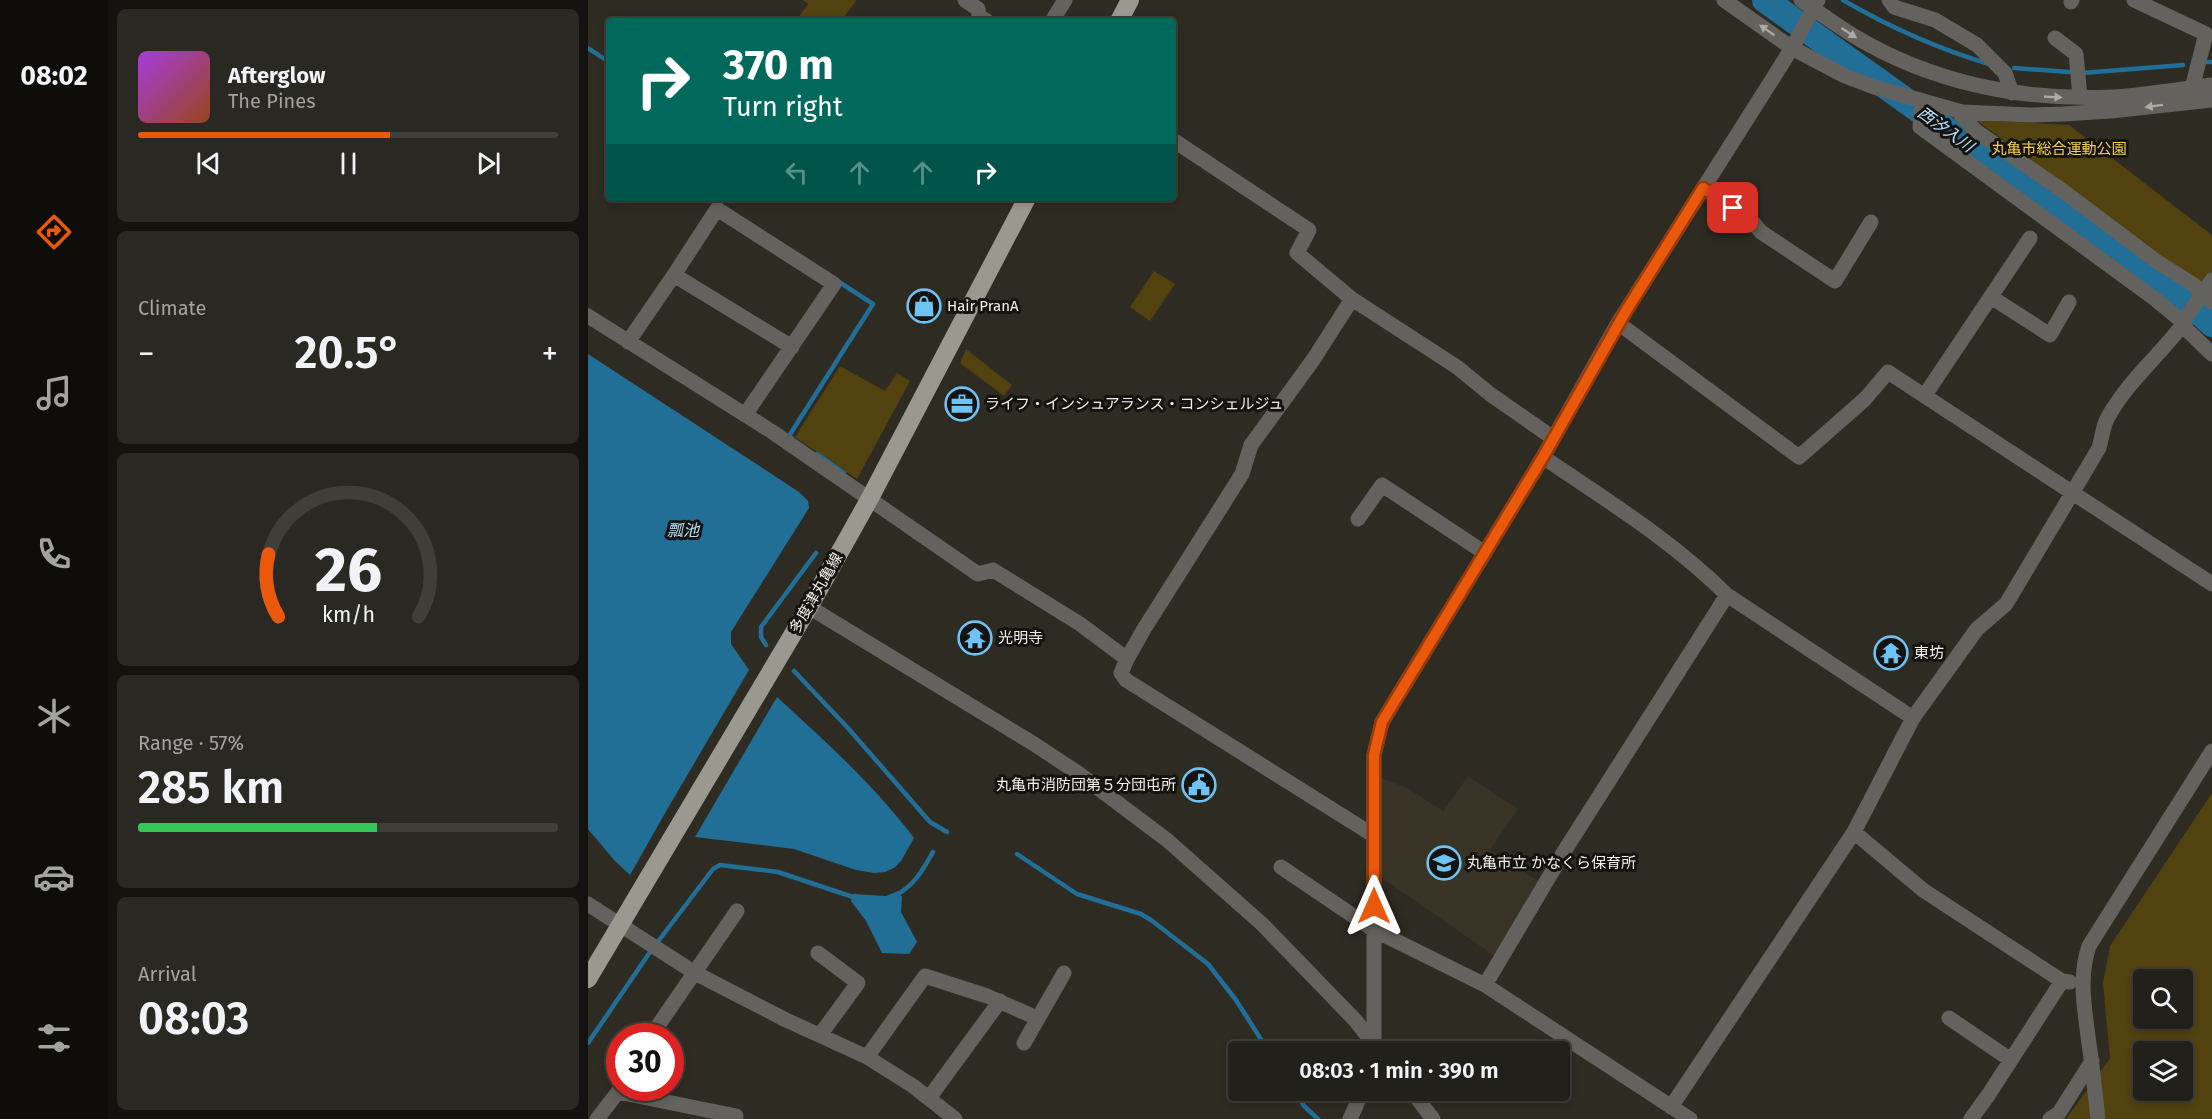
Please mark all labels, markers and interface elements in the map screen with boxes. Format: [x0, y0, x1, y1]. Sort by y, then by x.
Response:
one-way arrow [1759, 24, 1775, 36]
one-way arrow [1841, 27, 1857, 38]
text: 370 m [723, 40, 834, 90]
icon: right [624, 42, 702, 120]
text: 08:02 [20, 60, 88, 92]
text: Afterglow [228, 62, 325, 89]
text: The Pines [228, 89, 315, 113]
text: Turn right [723, 91, 843, 123]
one-way arrow [2043, 92, 2062, 102]
one-way arrow [2144, 101, 2163, 111]
water label: 西汐入川 [1914, 103, 1979, 157]
park label: 丸亀市総合運動公園 [1991, 140, 2127, 158]
icon: previous [192, 147, 225, 180]
icon: pause [332, 147, 365, 180]
icon: next [472, 147, 505, 180]
icon: left [780, 156, 813, 189]
icon: ahead [843, 156, 876, 189]
icon: ahead [906, 156, 939, 189]
icon: right [969, 156, 1002, 189]
pin [1707, 182, 1758, 233]
icon: arrive [1716, 191, 1749, 224]
icon: directions [33, 211, 75, 253]
shop icon: Hair PranA [906, 288, 942, 324]
text: Climate [138, 296, 206, 320]
place label: Hair PranA [947, 297, 1019, 315]
text: 20.5° [294, 326, 402, 380]
text: − [138, 334, 155, 374]
text: + [542, 334, 558, 374]
icon: music [33, 372, 75, 414]
office icon: ライフ・インシュアランス・コンシェルジュ [944, 386, 980, 422]
place label: ライフ・インシュアランス・コンシェルジュ [985, 395, 1283, 413]
water label: 瓢池 [667, 521, 701, 540]
icon: phone [33, 533, 75, 575]
text: 26 [314, 533, 382, 608]
street label: 多度津丸亀線 [786, 550, 846, 636]
text: km/h [321, 602, 375, 628]
temple icon: 光明寺 [957, 620, 993, 656]
place label: 光明寺 [998, 629, 1043, 647]
temple icon: 東坊 [1873, 635, 1909, 671]
place label: 東坊 [1914, 644, 1944, 662]
icon: climate [33, 695, 75, 737]
text: Range · 57% [138, 731, 244, 755]
text: 285 km [138, 761, 284, 815]
public building icon: 丸亀市消防団第５分団屯所 [1181, 767, 1217, 803]
place label: 丸亀市消防団第５分団屯所 [996, 776, 1176, 794]
school or university icon: 丸亀市立 かなくら保育所 [1426, 845, 1462, 881]
place label: 丸亀市立 かなくら保育所 [1467, 854, 1636, 872]
icon: car [33, 856, 75, 898]
position arrow [1342, 874, 1406, 938]
text: Arrival [138, 962, 197, 986]
map controls [2133, 969, 2193, 1101]
button: search [2133, 969, 2193, 1029]
text: 08:03 [138, 992, 249, 1046]
icon: filters [33, 1017, 75, 1059]
speed limit sign: 30 [606, 1023, 684, 1101]
button: layers [2133, 1041, 2193, 1101]
text: 08:03 · 1 min · 390 m [1299, 1057, 1499, 1084]

